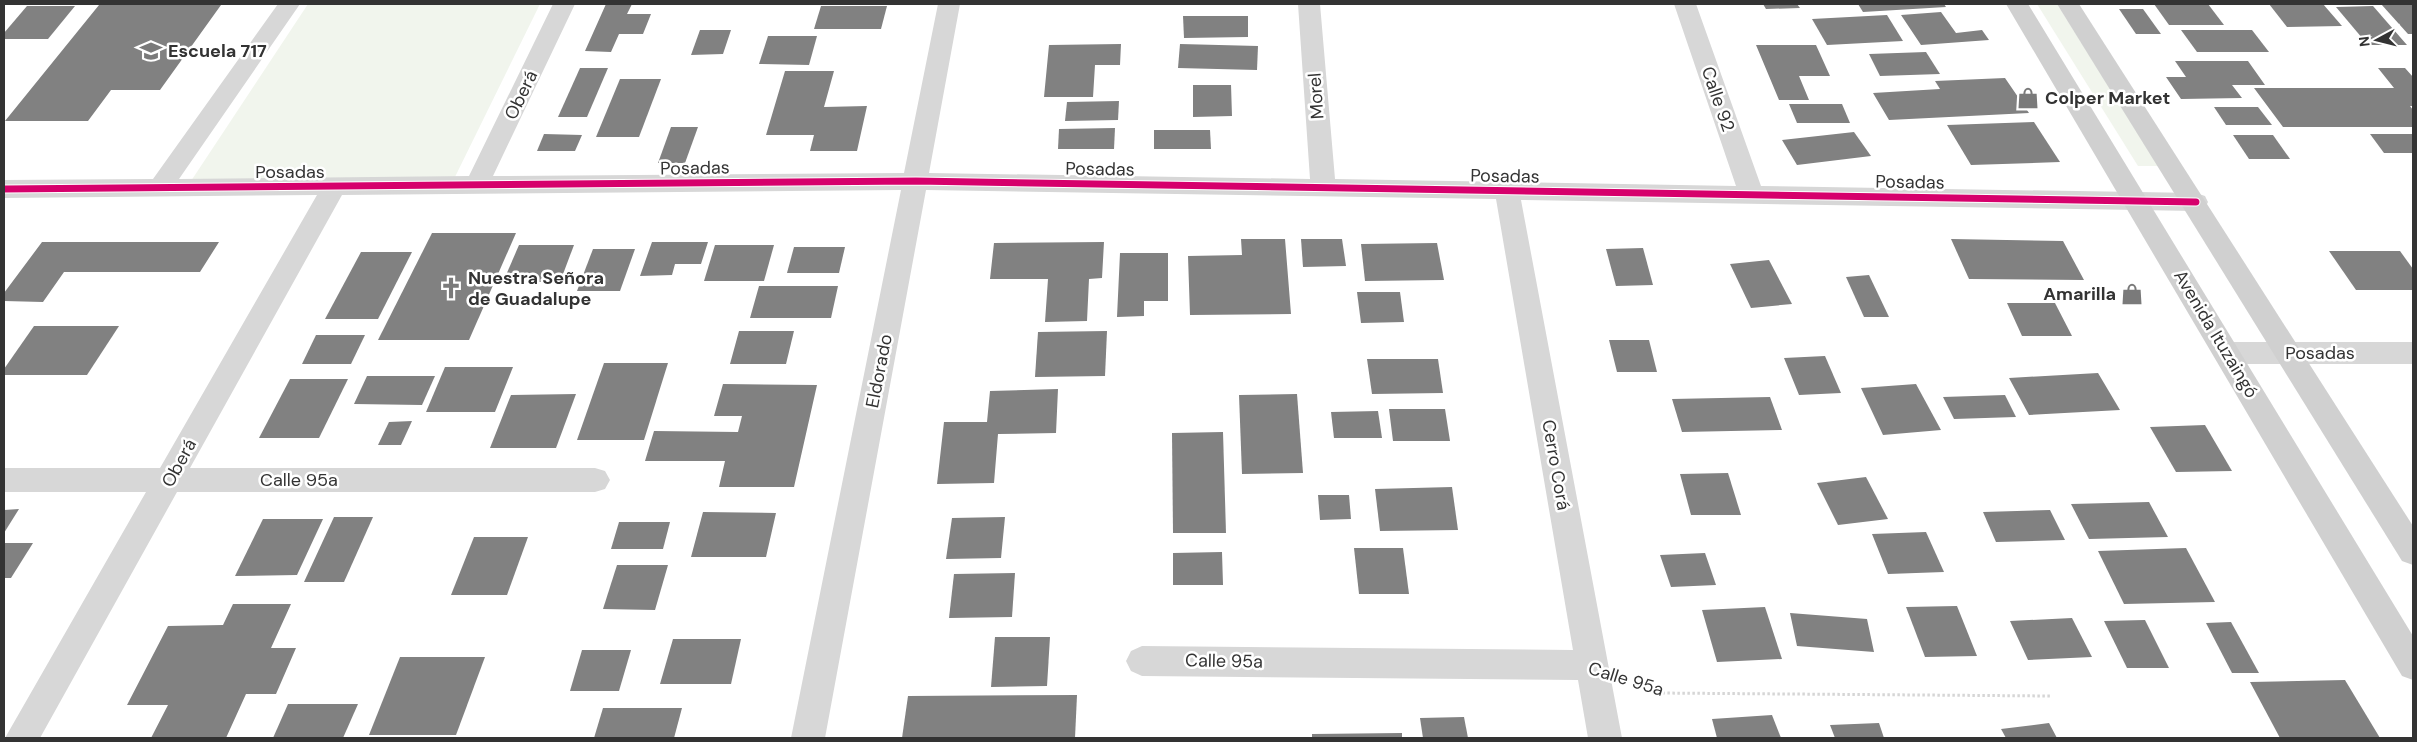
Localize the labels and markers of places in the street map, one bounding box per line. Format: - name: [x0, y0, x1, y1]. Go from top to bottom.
- school or university icon: Escuela 717: [138, 38, 164, 64]
- place label: Escuela 717: [168, 39, 267, 63]
- shop icon: Colper Market: [2015, 85, 2041, 111]
- place label: Colper Market: [2045, 86, 2170, 110]
- place label: Nuestra Señora de Guadalupe: [468, 266, 604, 311]
- church icon: Nuestra Señora de Guadalupe: [438, 275, 464, 301]
- shop icon: Amarilla: [2119, 281, 2145, 307]
- place label: Amarilla: [2043, 282, 2116, 306]

